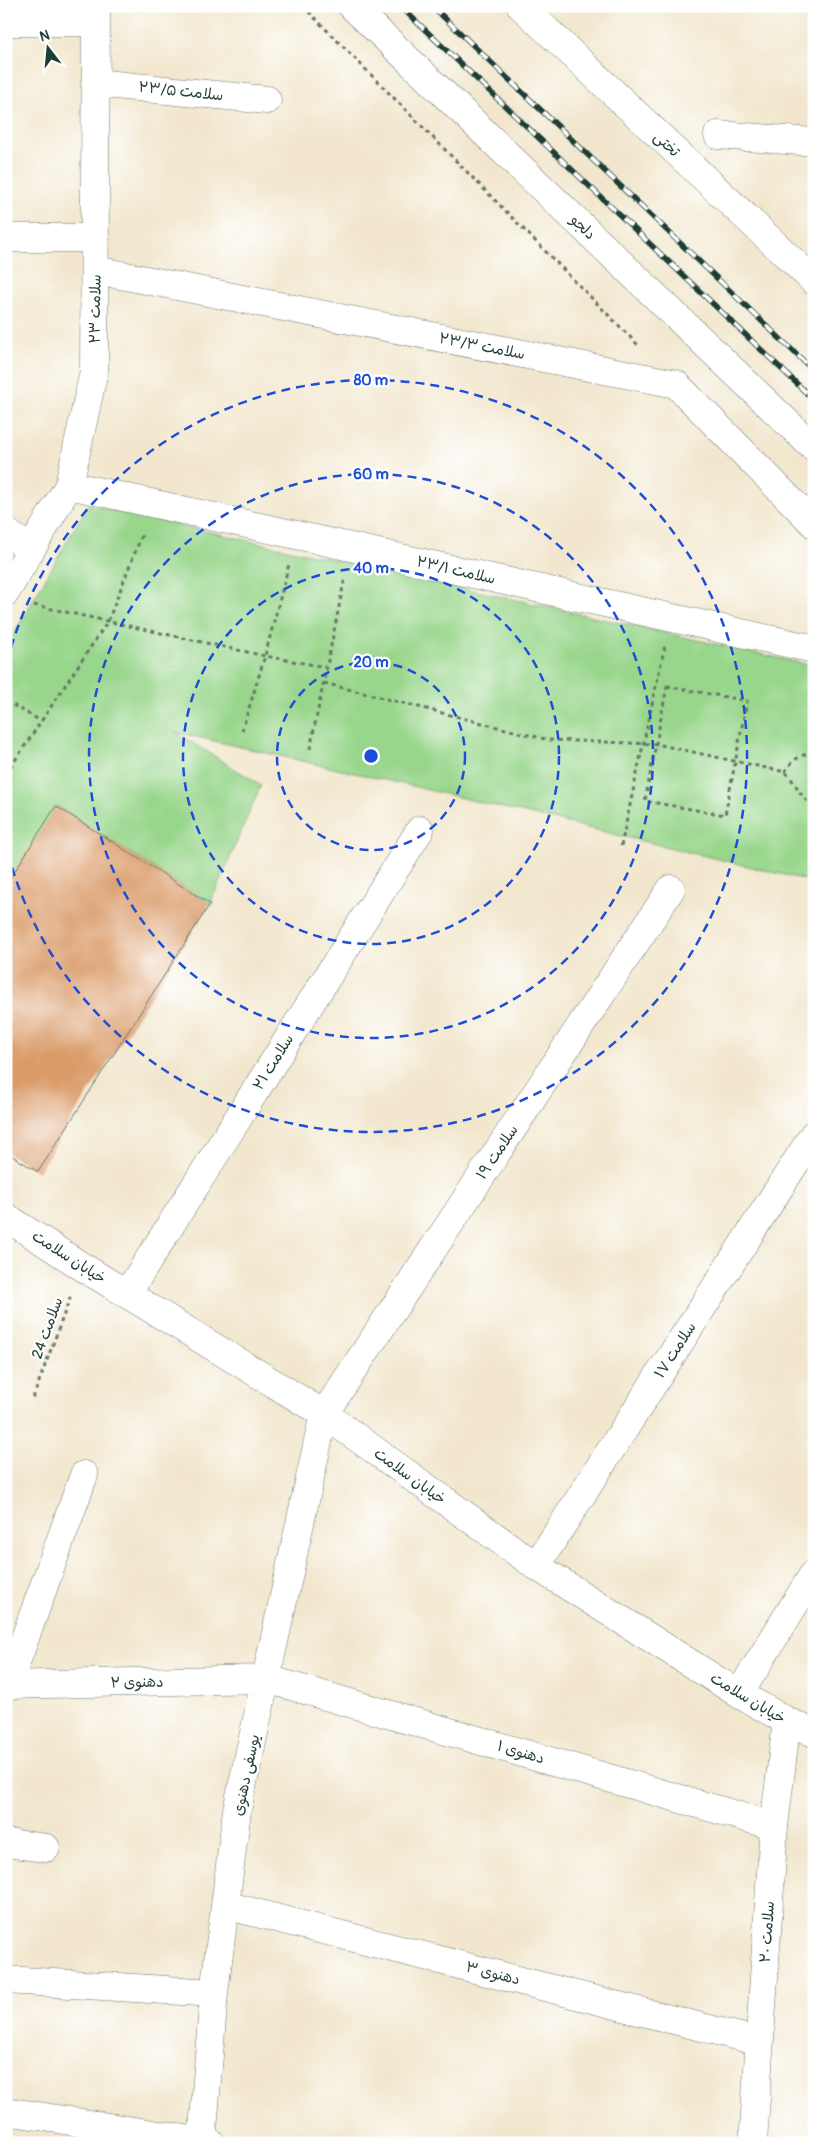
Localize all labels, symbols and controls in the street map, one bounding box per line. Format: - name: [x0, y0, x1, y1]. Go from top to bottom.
- north arrow: [22, 22, 72, 72]
- text: N: [38, 27, 51, 45]
- street label: سلامت ۲۳/۵: [138, 78, 224, 105]
- street label: تختی: [650, 127, 684, 162]
- street label: دلجو: [565, 210, 599, 244]
- street label: سلامت ۲۳: [85, 274, 106, 344]
- street label: سلامت ۲۳/۳: [437, 329, 527, 364]
- text: 80 m: [354, 371, 388, 390]
- text: 60 m: [353, 465, 389, 484]
- street label: سلامت ۲۳/۱: [415, 552, 497, 589]
- text: 40 m: [353, 559, 389, 578]
- text: 20 m: [353, 653, 389, 672]
- centre of rings: [362, 747, 380, 765]
- street label: سلامت ۲۱: [249, 1031, 298, 1094]
- street label: سلامت ۱۹: [472, 1121, 523, 1183]
- street label: خیابان سلامت: [28, 1227, 109, 1288]
- street label: سلامت 24: [28, 1295, 67, 1362]
- street label: سلامت ۱۷: [650, 1319, 701, 1382]
- street label: خیابان سلامت: [370, 1444, 449, 1509]
- street label: خیابان سلامت: [707, 1669, 789, 1728]
- street label: دهنوی ۲: [110, 1673, 164, 1692]
- street label: یوسفی دهنوی: [229, 1733, 264, 1818]
- street label: دهنوی ۱: [495, 1737, 547, 1768]
- street label: سلامت ۲۰: [756, 1900, 779, 1964]
- street label: دهنوی ۳: [464, 1958, 522, 1989]

